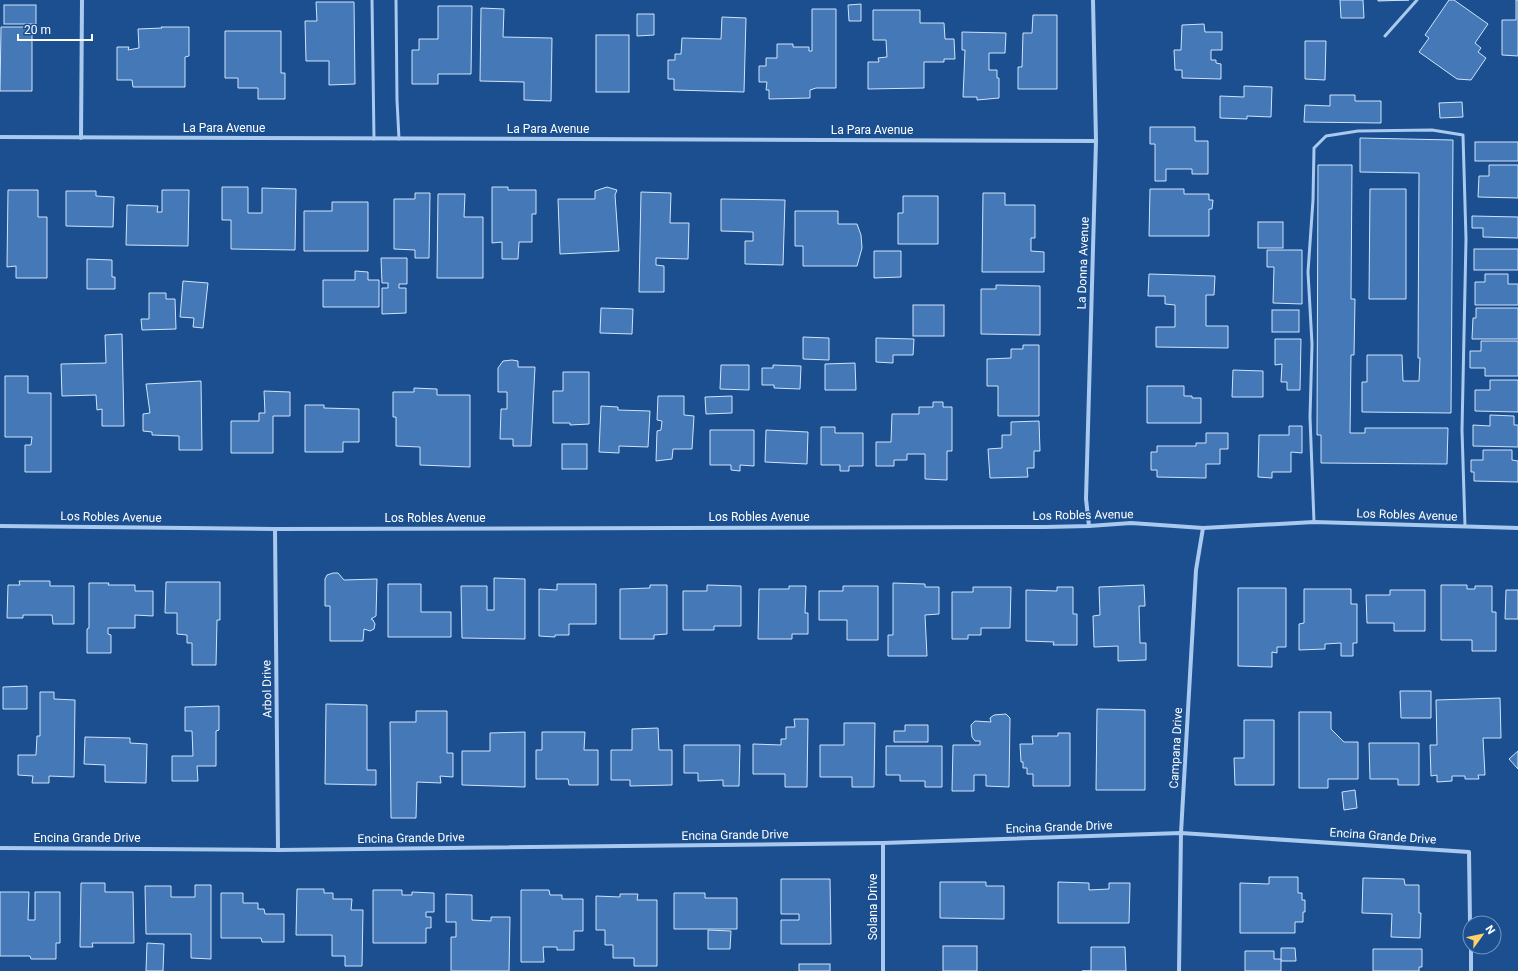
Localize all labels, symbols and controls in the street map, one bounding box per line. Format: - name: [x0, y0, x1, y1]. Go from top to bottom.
- scale bar: [18, 16, 92, 42]
- text: 20 m: [24, 23, 51, 37]
- street label: La Para Avenue: [183, 121, 265, 135]
- street label: La Para Avenue: [507, 122, 589, 136]
- street label: La Para Avenue: [831, 123, 913, 137]
- street label: La Donna Avenue: [1074, 216, 1092, 310]
- street label: Los Robles Avenue: [1356, 506, 1458, 524]
- street label: Los Robles Avenue: [1032, 507, 1134, 523]
- street label: Los Robles Avenue: [60, 509, 162, 525]
- street label: Los Robles Avenue: [708, 510, 810, 524]
- street label: Los Robles Avenue: [384, 511, 486, 525]
- street label: Arbol Drive: [259, 660, 275, 718]
- street label: Campana Drive: [1167, 707, 1185, 789]
- street label: Encina Grande Drive: [1005, 818, 1113, 836]
- street label: Encina Grande Drive: [1329, 825, 1437, 847]
- street label: Encina Grande Drive: [681, 827, 789, 843]
- street label: Encina Grande Drive: [357, 830, 465, 846]
- street label: Encina Grande Drive: [33, 831, 141, 845]
- street label: Solana Drive: [866, 874, 880, 940]
- north arrow: [1462, 915, 1502, 955]
- text: N: [1482, 923, 1498, 937]

